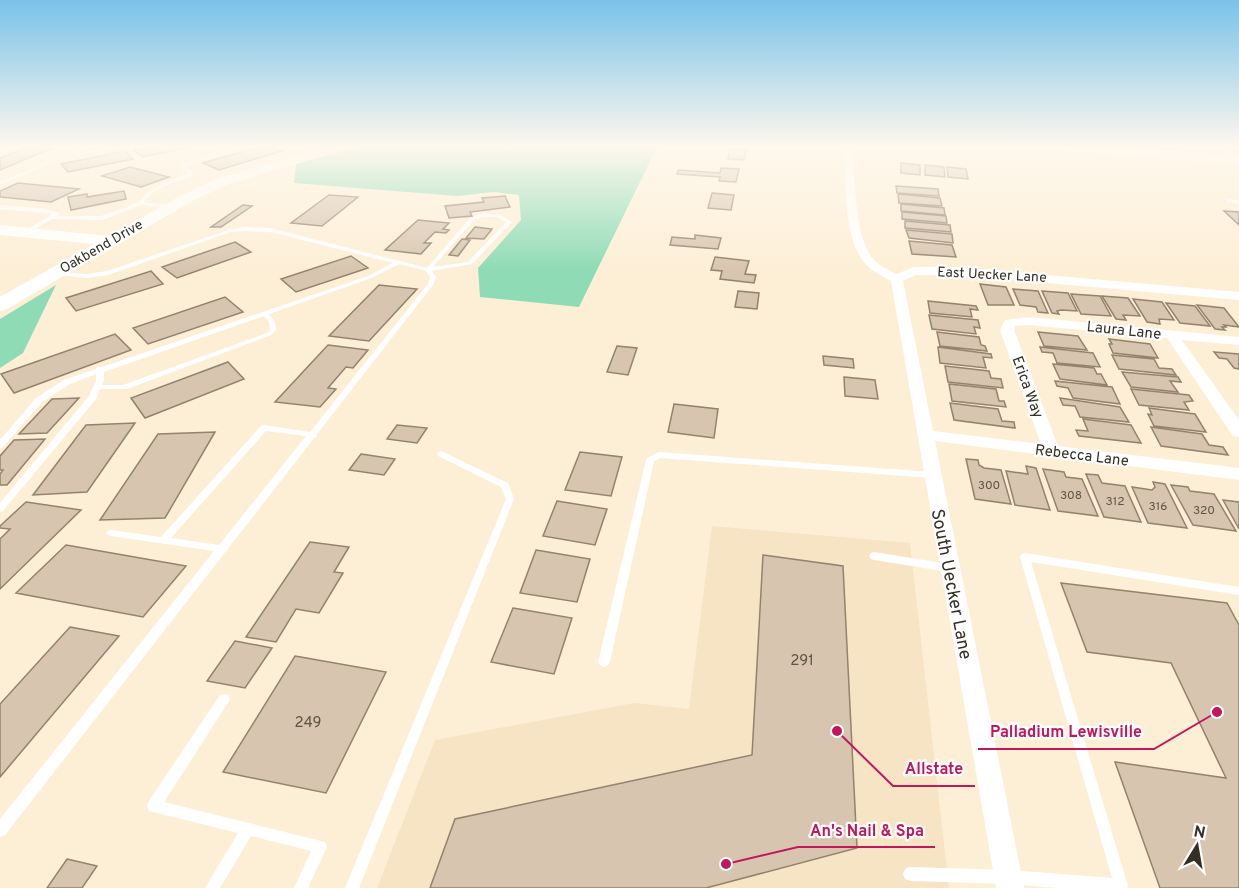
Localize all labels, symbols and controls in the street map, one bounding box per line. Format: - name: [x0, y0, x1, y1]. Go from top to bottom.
- street label: Oakbend Drive: [57, 217, 146, 278]
- street label: East Uecker Lane: [937, 264, 1047, 287]
- street label: Laura Lane: [1086, 318, 1162, 345]
- street label: Erica Way: [1007, 354, 1047, 421]
- street label: Rebecca Lane: [1034, 441, 1130, 472]
- house number: 300: [978, 478, 1000, 494]
- house number: 308: [1060, 488, 1082, 504]
- house number: 312: [1105, 494, 1125, 510]
- house number: 316: [1149, 499, 1167, 515]
- house number: 320: [1193, 503, 1215, 519]
- street label: South Uecker Lane: [925, 507, 976, 661]
- house number: 291: [790, 652, 814, 671]
- house number: 249: [294, 714, 322, 733]
- callout: Palladium Lewisville: [978, 715, 1154, 749]
- text: Palladium Lewisville: [990, 723, 1142, 743]
- callout: Allstate: [893, 752, 975, 786]
- text: Allstate: [905, 760, 963, 780]
- callout: An's Nail & Spa: [798, 813, 935, 847]
- north arrow: [1167, 816, 1227, 876]
- text: An's Nail & Spa: [810, 822, 924, 842]
- text: N: [1192, 822, 1207, 844]

